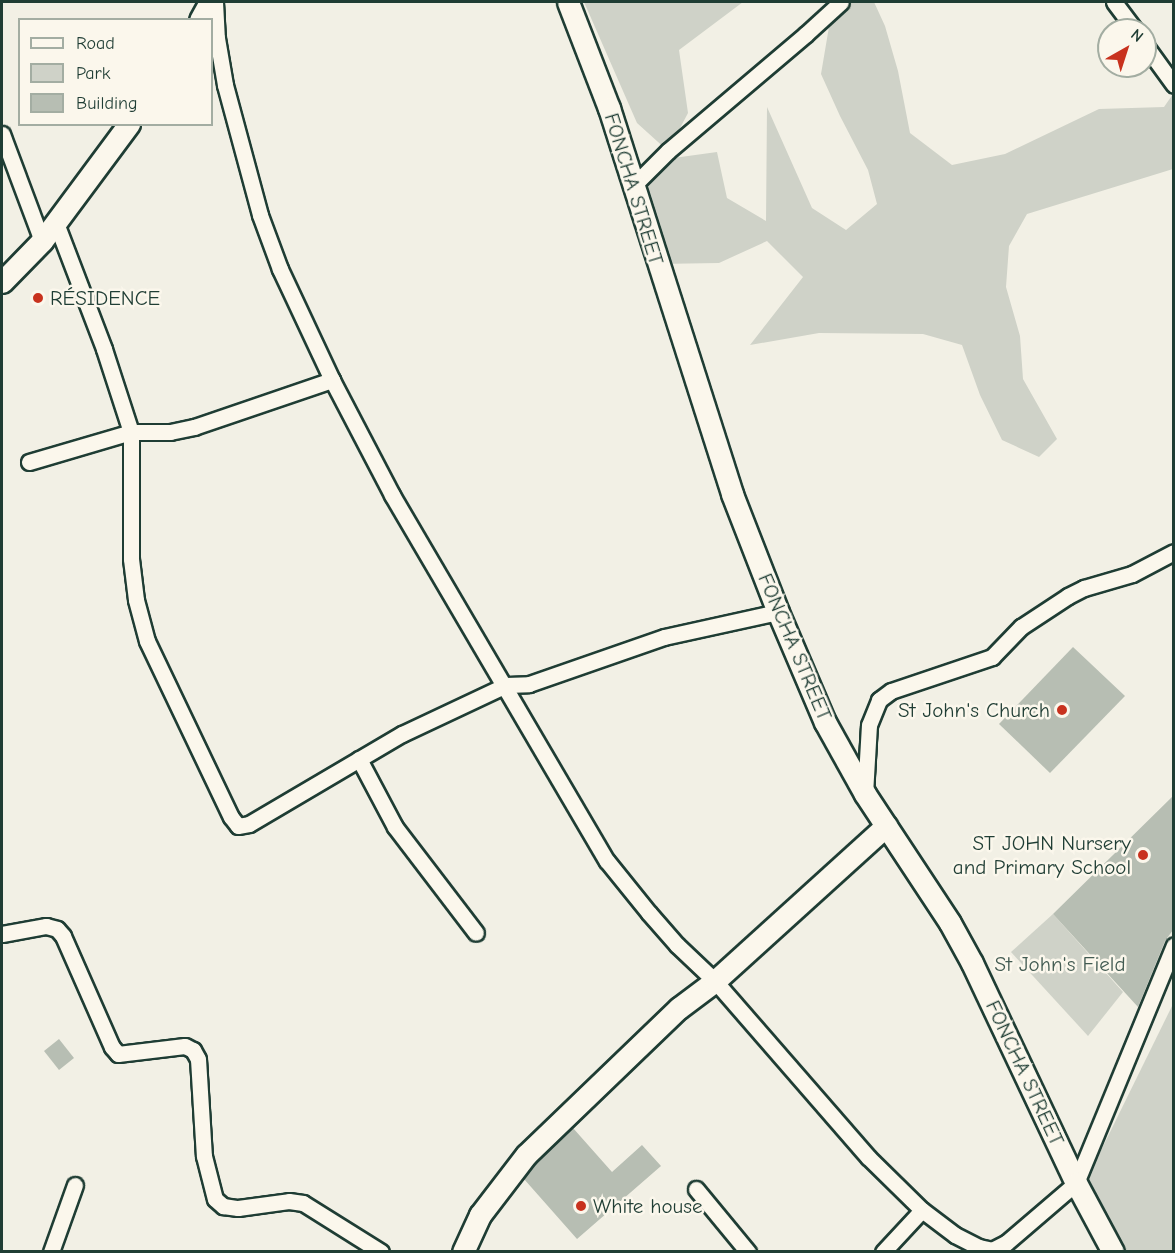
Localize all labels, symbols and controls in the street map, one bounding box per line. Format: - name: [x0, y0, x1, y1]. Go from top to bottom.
- legend: [18, 18, 213, 126]
- north arrow: [1097, 18, 1157, 78]
- text: N: [1127, 25, 1147, 46]
- text: Road: [76, 33, 115, 54]
- text: Park: [76, 63, 110, 84]
- text: Building: [76, 93, 138, 114]
- street label: FONCHA STREET: [599, 110, 669, 268]
- place label: RÉSIDENCE: [50, 285, 160, 311]
- marker: RÉSIDENCE: [31, 291, 45, 305]
- street label: FONCHA STREET: [753, 570, 837, 724]
- place label: St John's Church: [898, 697, 1050, 723]
- marker: St John's Church: [1055, 703, 1069, 717]
- place label: ST JOHN Nursery and Primary School: [953, 830, 1131, 880]
- marker: ST JOHN Nursery and Primary School: [1136, 848, 1150, 862]
- park label: St John's Field: [994, 951, 1126, 977]
- street label: FONCHA STREET: [980, 996, 1070, 1150]
- place label: White house: [593, 1193, 702, 1219]
- marker: White house: [574, 1199, 588, 1213]

